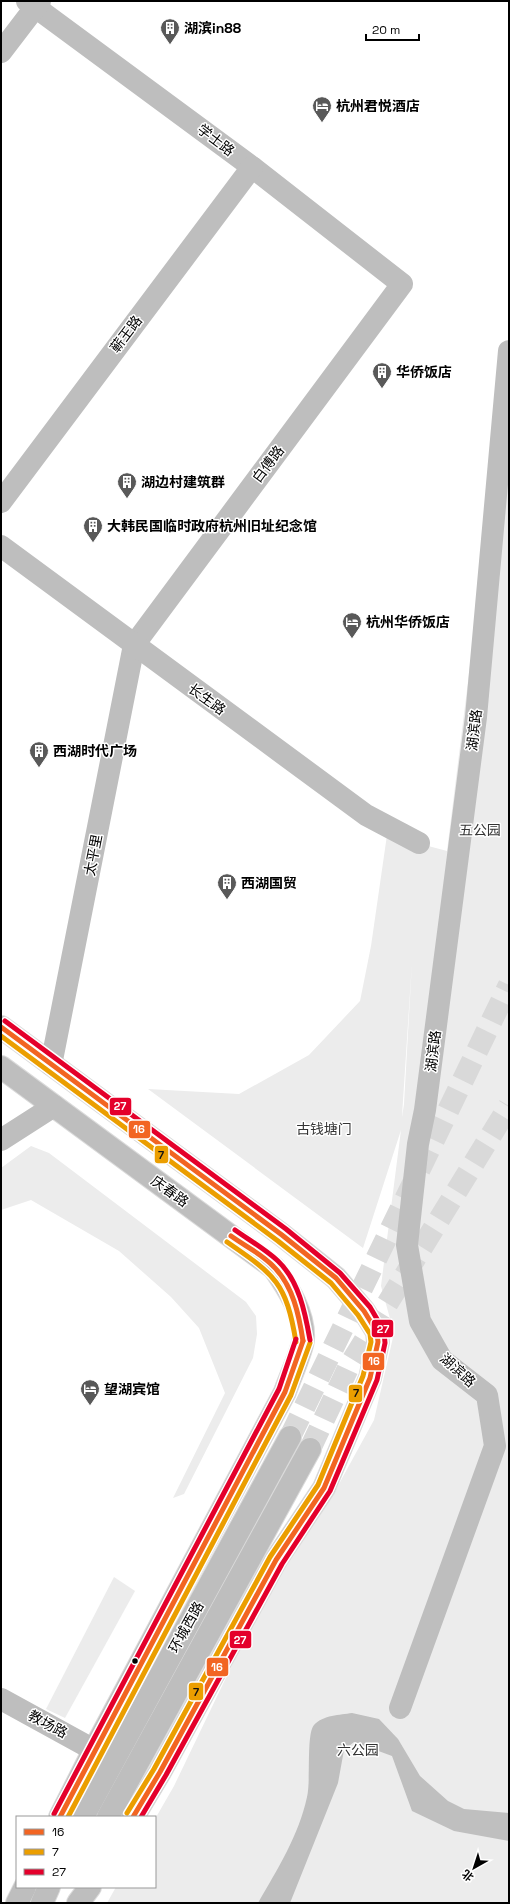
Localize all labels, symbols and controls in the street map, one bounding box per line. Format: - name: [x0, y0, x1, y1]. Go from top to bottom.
- scale bar: [366, 16, 419, 42]
- building icon: 湖滨in88: [159, 17, 181, 45]
- place label: 湖滨in88: [184, 19, 242, 37]
- text: 20 m: [372, 22, 400, 38]
- hotel icon: 杭州君悦酒店: [311, 95, 333, 123]
- place label: 杭州君悦酒店: [336, 97, 420, 115]
- street label: 学士路: [194, 120, 238, 160]
- street label: 蕲王路: [106, 312, 146, 356]
- building icon: 华侨饭店: [371, 361, 393, 389]
- place label: 华侨饭店: [396, 363, 452, 381]
- street label: 白傅路: [248, 442, 288, 486]
- building icon: 湖边村建筑群: [116, 471, 138, 499]
- place label: 湖边村建筑群: [141, 473, 225, 491]
- building icon: 大韩民国临时政府杭州旧址纪念馆: [82, 515, 104, 543]
- place label: 大韩民国临时政府杭州旧址纪念馆: [107, 517, 317, 535]
- hotel icon: 杭州华侨饭店: [341, 611, 363, 639]
- place label: 杭州华侨饭店: [366, 613, 450, 631]
- street label: 长生路: [185, 679, 229, 719]
- street label: 湖滨路: [463, 708, 485, 752]
- building icon: 西湖时代广场: [28, 740, 50, 768]
- place label: 西湖时代广场: [53, 742, 137, 760]
- park label: 五公园: [459, 821, 501, 839]
- street label: 太平里: [80, 833, 106, 877]
- building icon: 西湖国贸: [216, 872, 238, 900]
- place label: 西湖国贸: [241, 874, 297, 892]
- street label: 湖滨路: [422, 1029, 444, 1073]
- line badge: 27: [109, 1097, 132, 1116]
- text: 27: [114, 1099, 126, 1113]
- line badge: 16: [128, 1120, 151, 1139]
- park label: 古钱塘门: [296, 1120, 352, 1138]
- text: 16: [133, 1122, 145, 1136]
- line badge: 7: [154, 1145, 169, 1164]
- text: 7: [158, 1148, 164, 1162]
- street label: 庆春路: [148, 1171, 192, 1211]
- line badge: 27: [371, 1319, 394, 1338]
- text: 27: [377, 1322, 389, 1336]
- street label: 湖滨路: [436, 1349, 480, 1391]
- line badge: 16: [362, 1352, 385, 1371]
- text: 16: [368, 1354, 380, 1368]
- hotel icon: 望湖宾馆: [79, 1378, 101, 1406]
- place label: 望湖宾馆: [104, 1380, 160, 1398]
- line badge: 7: [348, 1384, 363, 1403]
- text: 7: [353, 1386, 359, 1400]
- street label: 环城西路: [165, 1598, 207, 1656]
- line badge: 27: [229, 1630, 252, 1649]
- text: 27: [234, 1633, 246, 1647]
- unlabelled marker: [130, 1656, 140, 1666]
- line badge: 16: [206, 1657, 229, 1677]
- text: 16: [211, 1660, 223, 1674]
- line badge: 7: [188, 1682, 204, 1701]
- text: 7: [193, 1685, 199, 1699]
- street label: 教场路: [25, 1706, 71, 1742]
- park label: 六公园: [337, 1741, 379, 1759]
- legend: [16, 1816, 156, 1888]
- text: 16: [52, 1824, 64, 1840]
- text: 7: [52, 1844, 59, 1860]
- north arrow: [454, 1848, 494, 1888]
- text: 27: [52, 1864, 66, 1880]
- text: 北: [459, 1867, 476, 1885]

